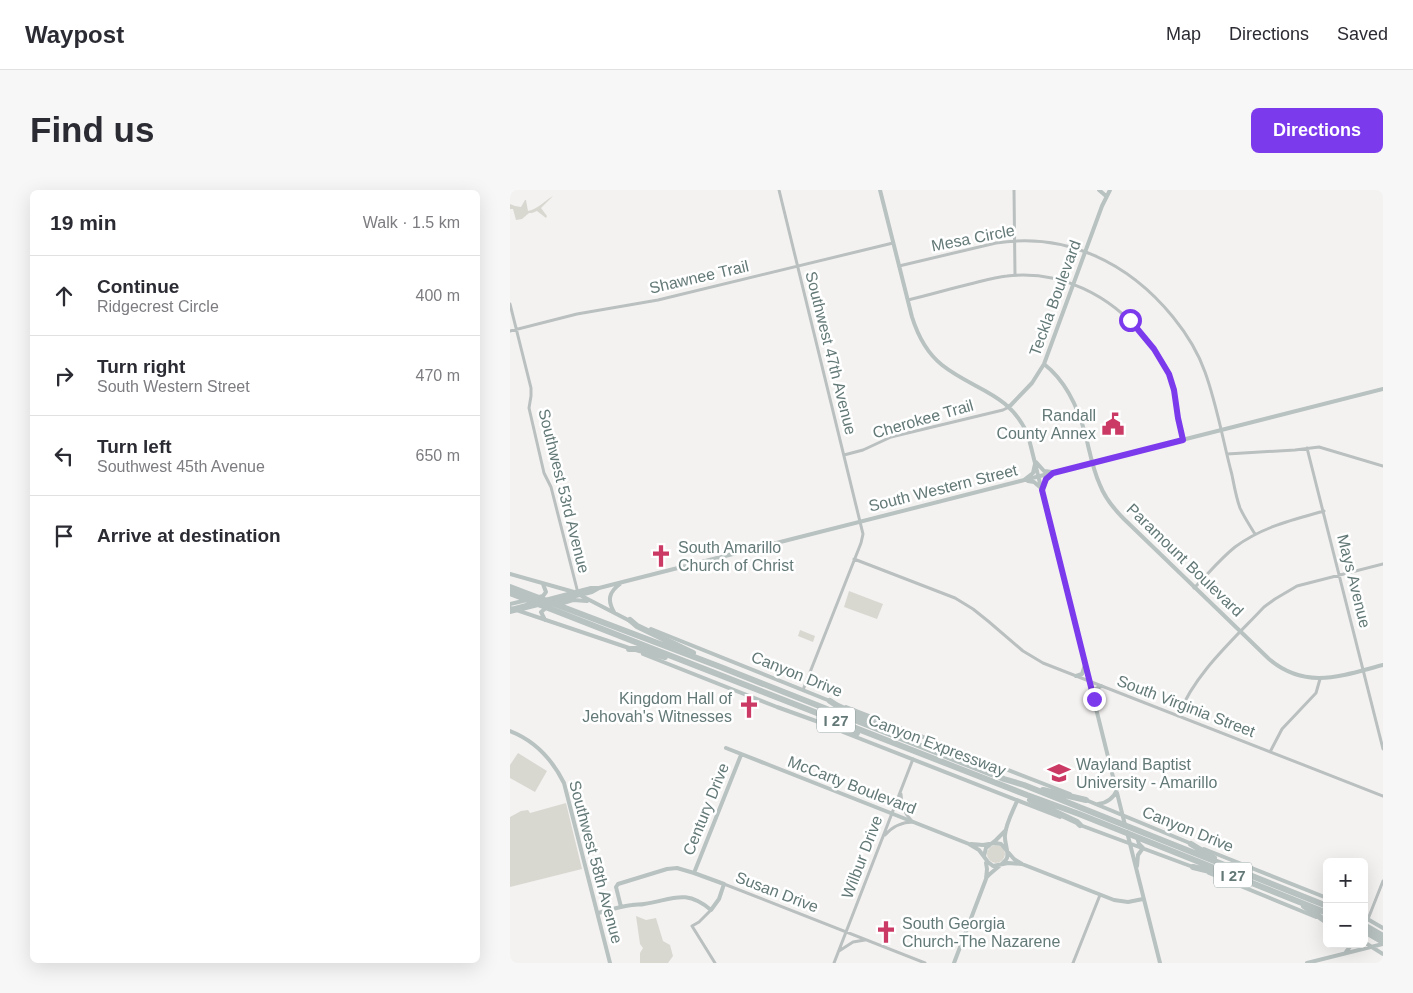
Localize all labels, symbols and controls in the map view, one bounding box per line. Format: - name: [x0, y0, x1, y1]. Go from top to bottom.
- text: Waypost: [25, 21, 124, 48]
- text: Map: [1166, 24, 1201, 44]
- text: Directions: [1229, 24, 1309, 44]
- text: Saved: [1337, 24, 1388, 44]
- button: Directions: [1251, 108, 1383, 153]
- text: Find us: [30, 110, 154, 149]
- text: 19 min: [50, 211, 117, 234]
- text: Walk · 1.5 km: [363, 214, 460, 231]
- street label: Mesa Circle: [930, 222, 1016, 254]
- street label: Teckla Boulevard: [1026, 238, 1084, 358]
- street label: Shawnee Trail: [648, 257, 750, 297]
- street label: Southwest 47th Avenue: [802, 270, 860, 437]
- text: Continue: [97, 276, 179, 297]
- icon: ahead: [50, 282, 78, 310]
- text: 400 m: [416, 287, 460, 304]
- text: Ridgecrest Circle: [97, 298, 219, 315]
- route start: [1119, 309, 1142, 332]
- text: Turn right: [97, 356, 185, 377]
- icon: right: [50, 362, 78, 390]
- text: 470 m: [416, 367, 460, 384]
- text: South Western Street: [97, 378, 250, 395]
- street label: Cherokee Trail: [871, 396, 975, 442]
- street label: Southwest 53rd Avenue: [535, 407, 593, 575]
- place label: Randall County Annex: [996, 407, 1096, 442]
- public building icon: Randall County Annex: [1100, 411, 1126, 437]
- text: Turn left: [97, 436, 172, 457]
- icon: left: [50, 442, 78, 470]
- text: 650 m: [416, 447, 460, 464]
- text: Southwest 45th Avenue: [97, 458, 265, 475]
- street label: South Western Street: [867, 461, 1020, 515]
- street label: Paramount Boulevard: [1123, 500, 1247, 620]
- icon: arrive: [50, 522, 78, 550]
- text: Arrive at destination: [97, 525, 281, 546]
- street label: Mays Avenue: [1334, 532, 1374, 630]
- place label: South Amarillo Church of Christ: [678, 539, 794, 574]
- church icon: South Amarillo Church of Christ: [648, 543, 674, 569]
- street label: Canyon Drive: [749, 648, 845, 700]
- street label: South Virginia Street: [1115, 672, 1258, 740]
- route end: [1083, 688, 1106, 711]
- place label: Kingdom Hall of Jehovah's Witnesses: [582, 690, 733, 725]
- church icon: Kingdom Hall of Jehovah's Witnesses: [736, 694, 762, 720]
- road number: I 27: [817, 708, 855, 732]
- street label: Canyon Expressway: [866, 711, 1008, 779]
- street label: McCarty Boulevard: [785, 753, 919, 817]
- place label: Wayland Baptist University - Amarillo: [1076, 756, 1217, 791]
- street label: Century Drive: [680, 760, 732, 858]
- school or university icon: Wayland Baptist University - Amarillo: [1046, 760, 1072, 786]
- street label: Southwest 58th Avenue: [566, 779, 626, 945]
- street label: Canyon Drive: [1140, 803, 1236, 855]
- street label: Wilbur Drive: [838, 813, 886, 901]
- map controls: [1323, 858, 1368, 948]
- button: +: [1323, 858, 1368, 903]
- road number: I 27: [1214, 862, 1252, 888]
- street label: Susan Drive: [733, 868, 821, 916]
- button: −: [1323, 903, 1368, 948]
- place label: South Georgia Church-The Nazarene: [902, 915, 1060, 950]
- church icon: South Georgia Church-The Nazarene: [873, 919, 899, 945]

